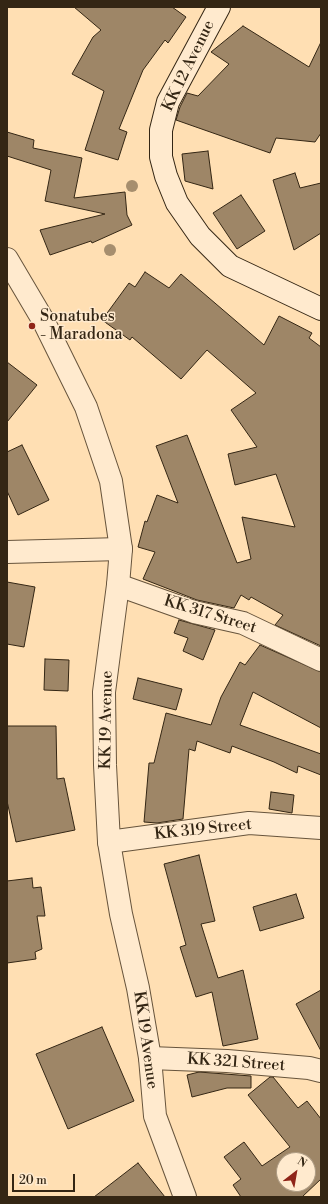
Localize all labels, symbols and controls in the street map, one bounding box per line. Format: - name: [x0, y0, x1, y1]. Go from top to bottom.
- street label: KK 12 Avenue: [159, 17, 219, 115]
- place label: Sonatubes - Maradona: [40, 307, 123, 345]
- marker: Sonatubes - Maradona: [27, 321, 37, 331]
- street label: KK 317 Street: [161, 592, 259, 638]
- street label: KK 19 Avenue: [97, 671, 117, 769]
- street label: KK 319 Street: [153, 815, 253, 845]
- street label: KK 19 Avenue: [129, 990, 161, 1090]
- street label: KK 321 Street: [186, 1050, 286, 1076]
- north arrow: [276, 1152, 316, 1192]
- text: N: [294, 1154, 309, 1171]
- scale bar: [14, 1166, 77, 1192]
- text: 20 m: [19, 1173, 47, 1188]

